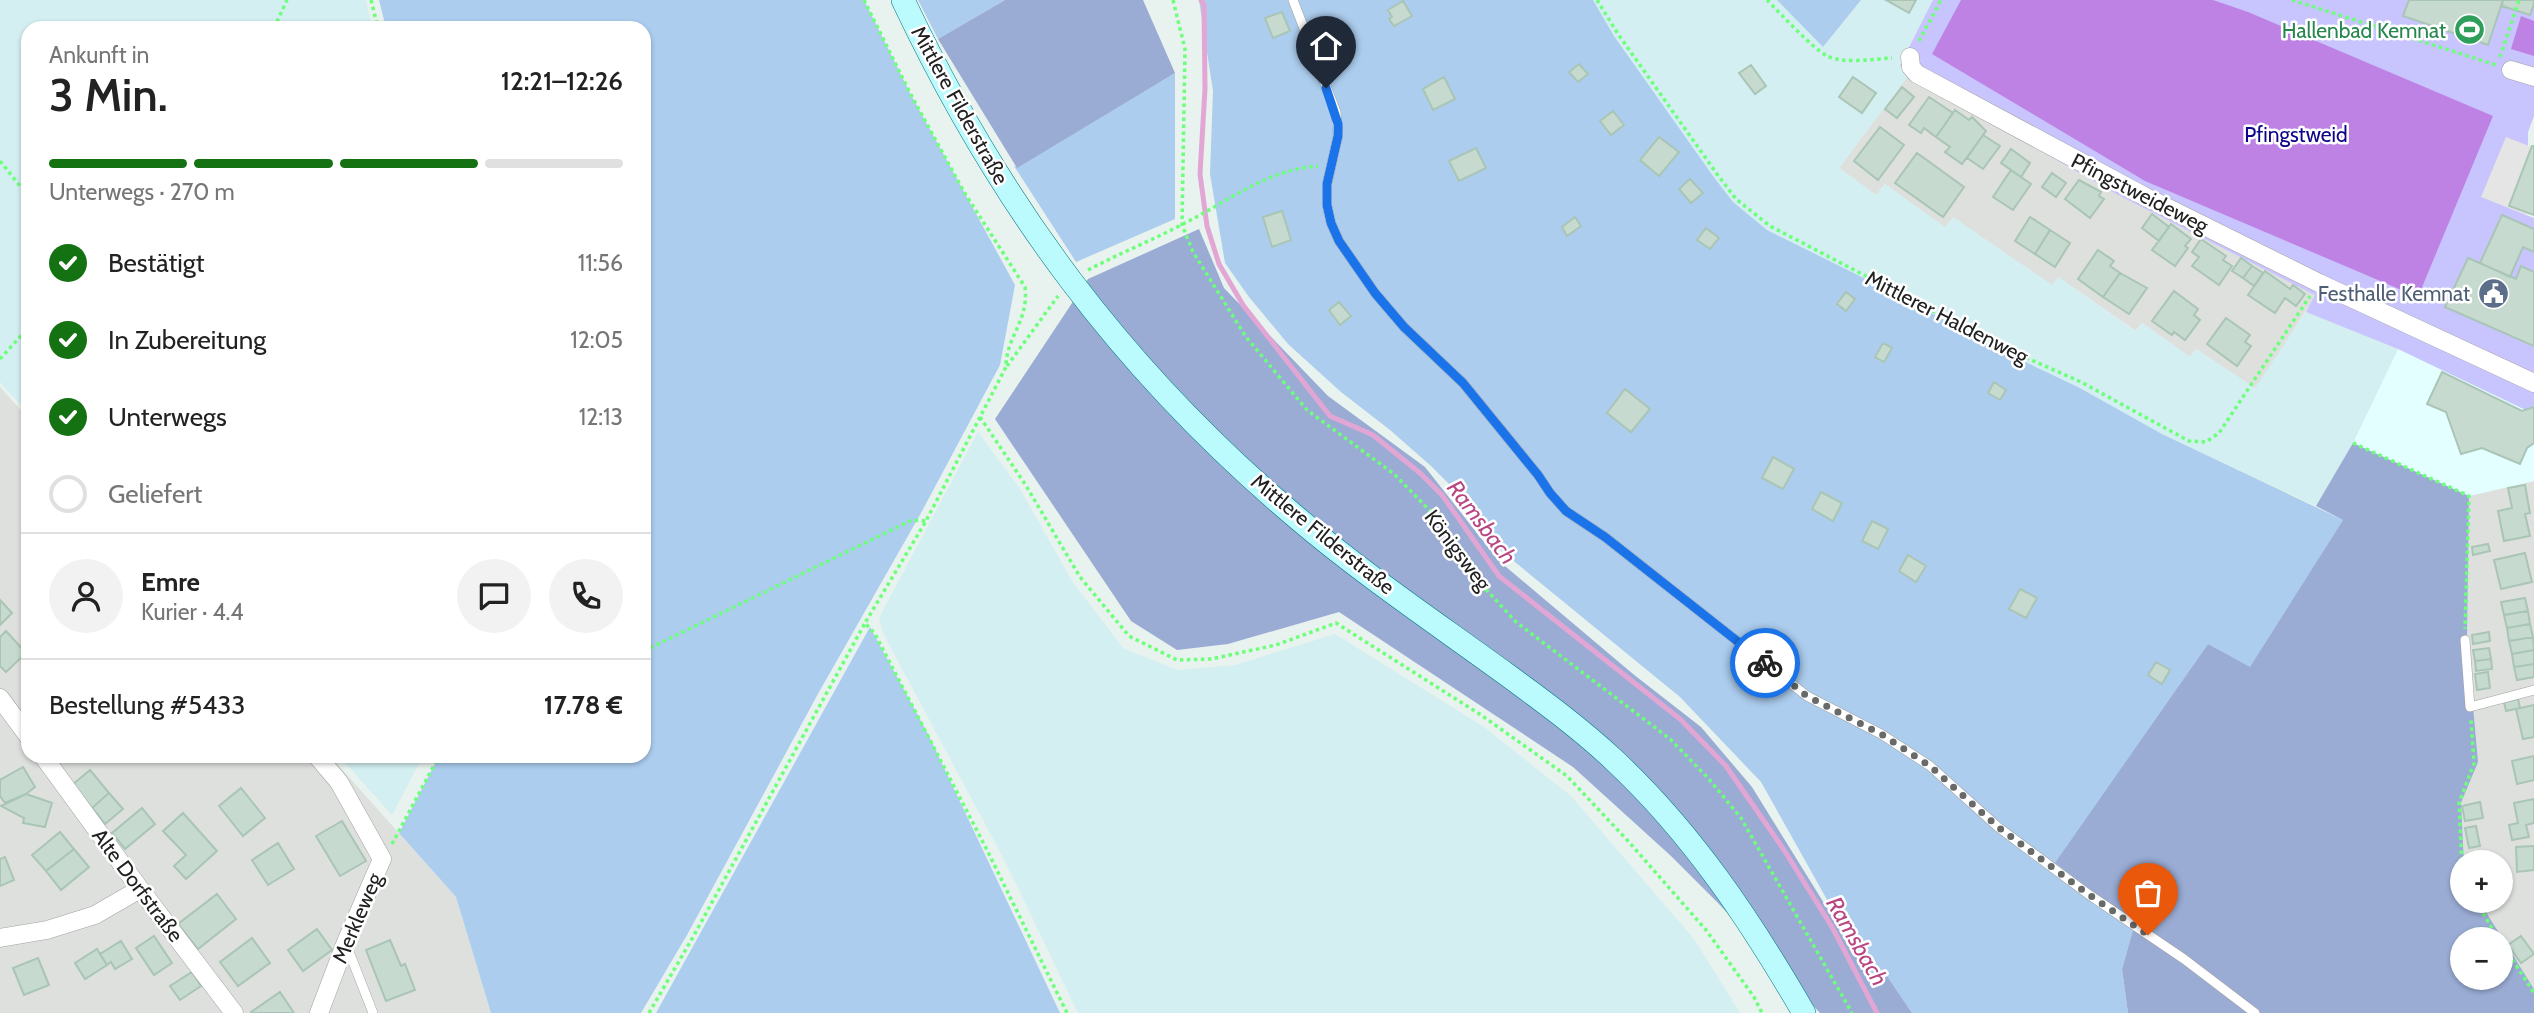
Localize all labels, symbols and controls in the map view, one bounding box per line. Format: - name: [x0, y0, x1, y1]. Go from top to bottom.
- sports icon: Hallenbad Kemnat: [2452, 13, 2486, 47]
- pin: [1296, 16, 1356, 88]
- place label: Hallenbad Kemnat: [2282, 18, 2446, 43]
- street label: Mittlere Filderstraße: [906, 21, 1014, 189]
- icon: home: [1307, 27, 1345, 65]
- text: Ankunft in: [49, 41, 149, 69]
- text: 12:21–12:26: [501, 65, 623, 97]
- text: 3 Min.: [49, 67, 168, 123]
- park label: Pfingstweid: [2244, 122, 2348, 147]
- street label: Pfingstweideweg: [2067, 148, 2213, 239]
- text: Unterwegs · 270 m: [49, 178, 235, 206]
- icon: check: [49, 244, 87, 282]
- text: Bestätigt: [108, 247, 205, 279]
- text: 11:56: [578, 249, 623, 277]
- street label: Mittlerer Haldenweg: [1861, 265, 2033, 369]
- public building icon: Festhalle Kemnat: [2476, 276, 2510, 310]
- place label: Festhalle Kemnat: [2318, 281, 2470, 306]
- icon: check: [49, 321, 87, 359]
- text: In Zubereitung: [108, 324, 266, 356]
- text: 12:05: [570, 326, 623, 354]
- icon: check: [49, 398, 87, 436]
- text: Unterwegs: [108, 401, 227, 433]
- text: 12:13: [579, 403, 623, 431]
- street label: Mittlere Filderstraße: [1246, 469, 1400, 600]
- water label: Ramsbach: [1441, 474, 1523, 570]
- text: Geliefert: [108, 478, 202, 510]
- street label: Königsweg: [1420, 505, 1497, 596]
- button: person: [49, 559, 123, 633]
- button: chat: [457, 559, 531, 633]
- button: phone: [549, 559, 623, 633]
- text: Emre: [141, 566, 200, 598]
- text: Kurier · 4.4: [141, 598, 244, 626]
- courier: [1730, 628, 1800, 698]
- icon: bike: [1746, 644, 1784, 682]
- text: Bestellung #5433: [49, 689, 245, 721]
- text: 17.78 €: [544, 689, 623, 721]
- street label: Alte Dorfstraße: [87, 823, 189, 947]
- map controls: [2450, 850, 2513, 990]
- button: +: [2450, 850, 2513, 913]
- pin: [2118, 863, 2178, 935]
- street label: Merkleweg: [327, 869, 387, 967]
- icon: bag: [2129, 874, 2167, 912]
- water label: Ramsbach: [1820, 892, 1894, 990]
- button: −: [2450, 927, 2513, 990]

